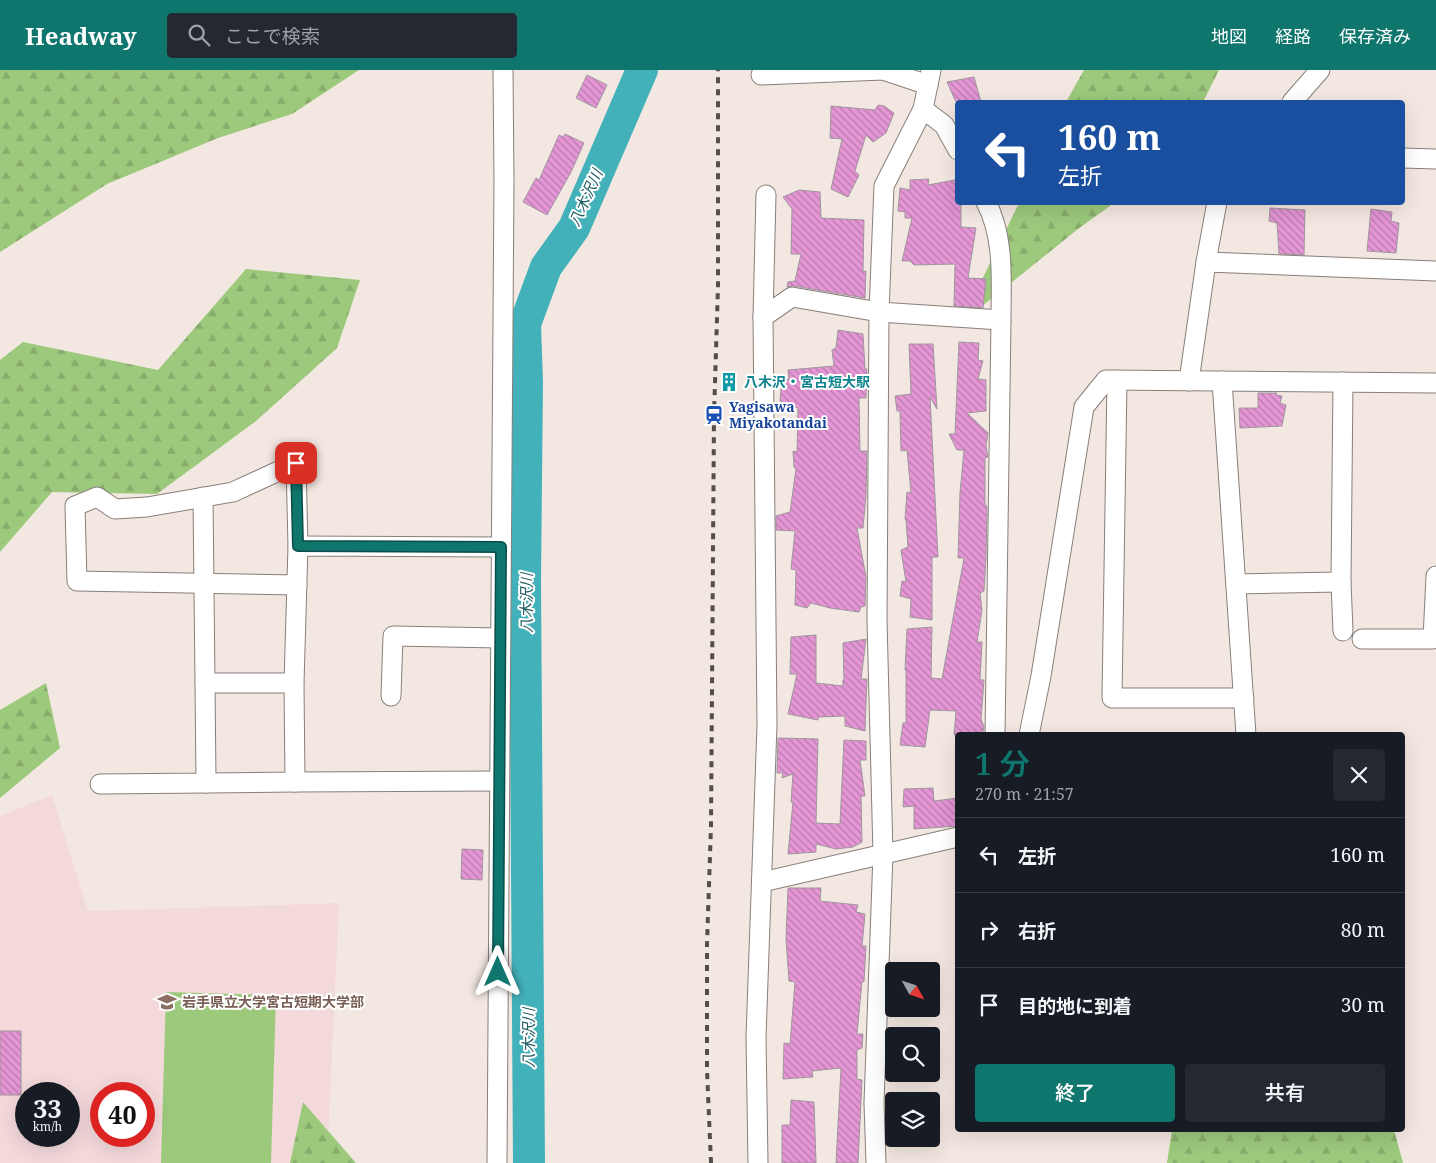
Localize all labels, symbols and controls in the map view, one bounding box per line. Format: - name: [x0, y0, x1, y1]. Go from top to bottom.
- search box: [167, 13, 517, 58]
- text: Headway: [25, 19, 137, 52]
- icon: search: [185, 21, 213, 49]
- text: ここで検索: [225, 23, 320, 49]
- text: 地図: [1211, 24, 1247, 48]
- text: 経路: [1275, 24, 1311, 48]
- text: 保存済み: [1339, 24, 1411, 48]
- text: 160 m: [1058, 113, 1161, 160]
- icon: left: [975, 120, 1040, 185]
- text: 左折: [1058, 160, 1102, 190]
- water label: 八木沢川: [564, 164, 607, 229]
- building icon: 八木沢・宮古短大駅: [718, 371, 740, 393]
- place label: 八木沢・宮古短大駅: [744, 372, 870, 391]
- place label: Yagisawa Miyakotandai: [729, 397, 827, 432]
- station icon: Yagisawa Miyakotandai: [703, 404, 725, 426]
- pin: [275, 442, 317, 484]
- icon: arrive: [282, 449, 310, 477]
- water label: 八木沢川: [516, 571, 536, 633]
- text: 1 分: [975, 743, 1030, 784]
- button: close: [1333, 749, 1385, 801]
- text: 270 m · 21:57: [975, 783, 1074, 805]
- icon: left: [975, 841, 1003, 869]
- text: 160 m: [1330, 842, 1385, 868]
- text: 左折: [1018, 843, 1056, 869]
- icon: right: [975, 916, 1003, 944]
- text: 80 m: [1341, 917, 1385, 943]
- text: 右折: [1018, 918, 1056, 944]
- position arrow: [471, 945, 523, 997]
- north arrow: [885, 962, 940, 1018]
- map controls: [885, 962, 940, 1147]
- school or university icon: 岩手県立大学宮古短期大学部: [156, 991, 178, 1013]
- icon: arrive: [975, 991, 1003, 1019]
- place label: 岩手県立大学宮古短期大学部: [182, 992, 364, 1011]
- text: 30 m: [1341, 992, 1385, 1018]
- text: 目的地に到着: [1018, 993, 1132, 1019]
- water label: 八木沢川: [518, 1006, 538, 1068]
- button: search: [885, 1027, 940, 1082]
- button: 終了: [975, 1064, 1175, 1122]
- button: 共有: [1185, 1064, 1385, 1122]
- speed limit sign: 40: [90, 1082, 155, 1147]
- text: 33: [33, 1091, 62, 1125]
- button: layers: [885, 1092, 940, 1147]
- text: km/h: [33, 1118, 62, 1135]

